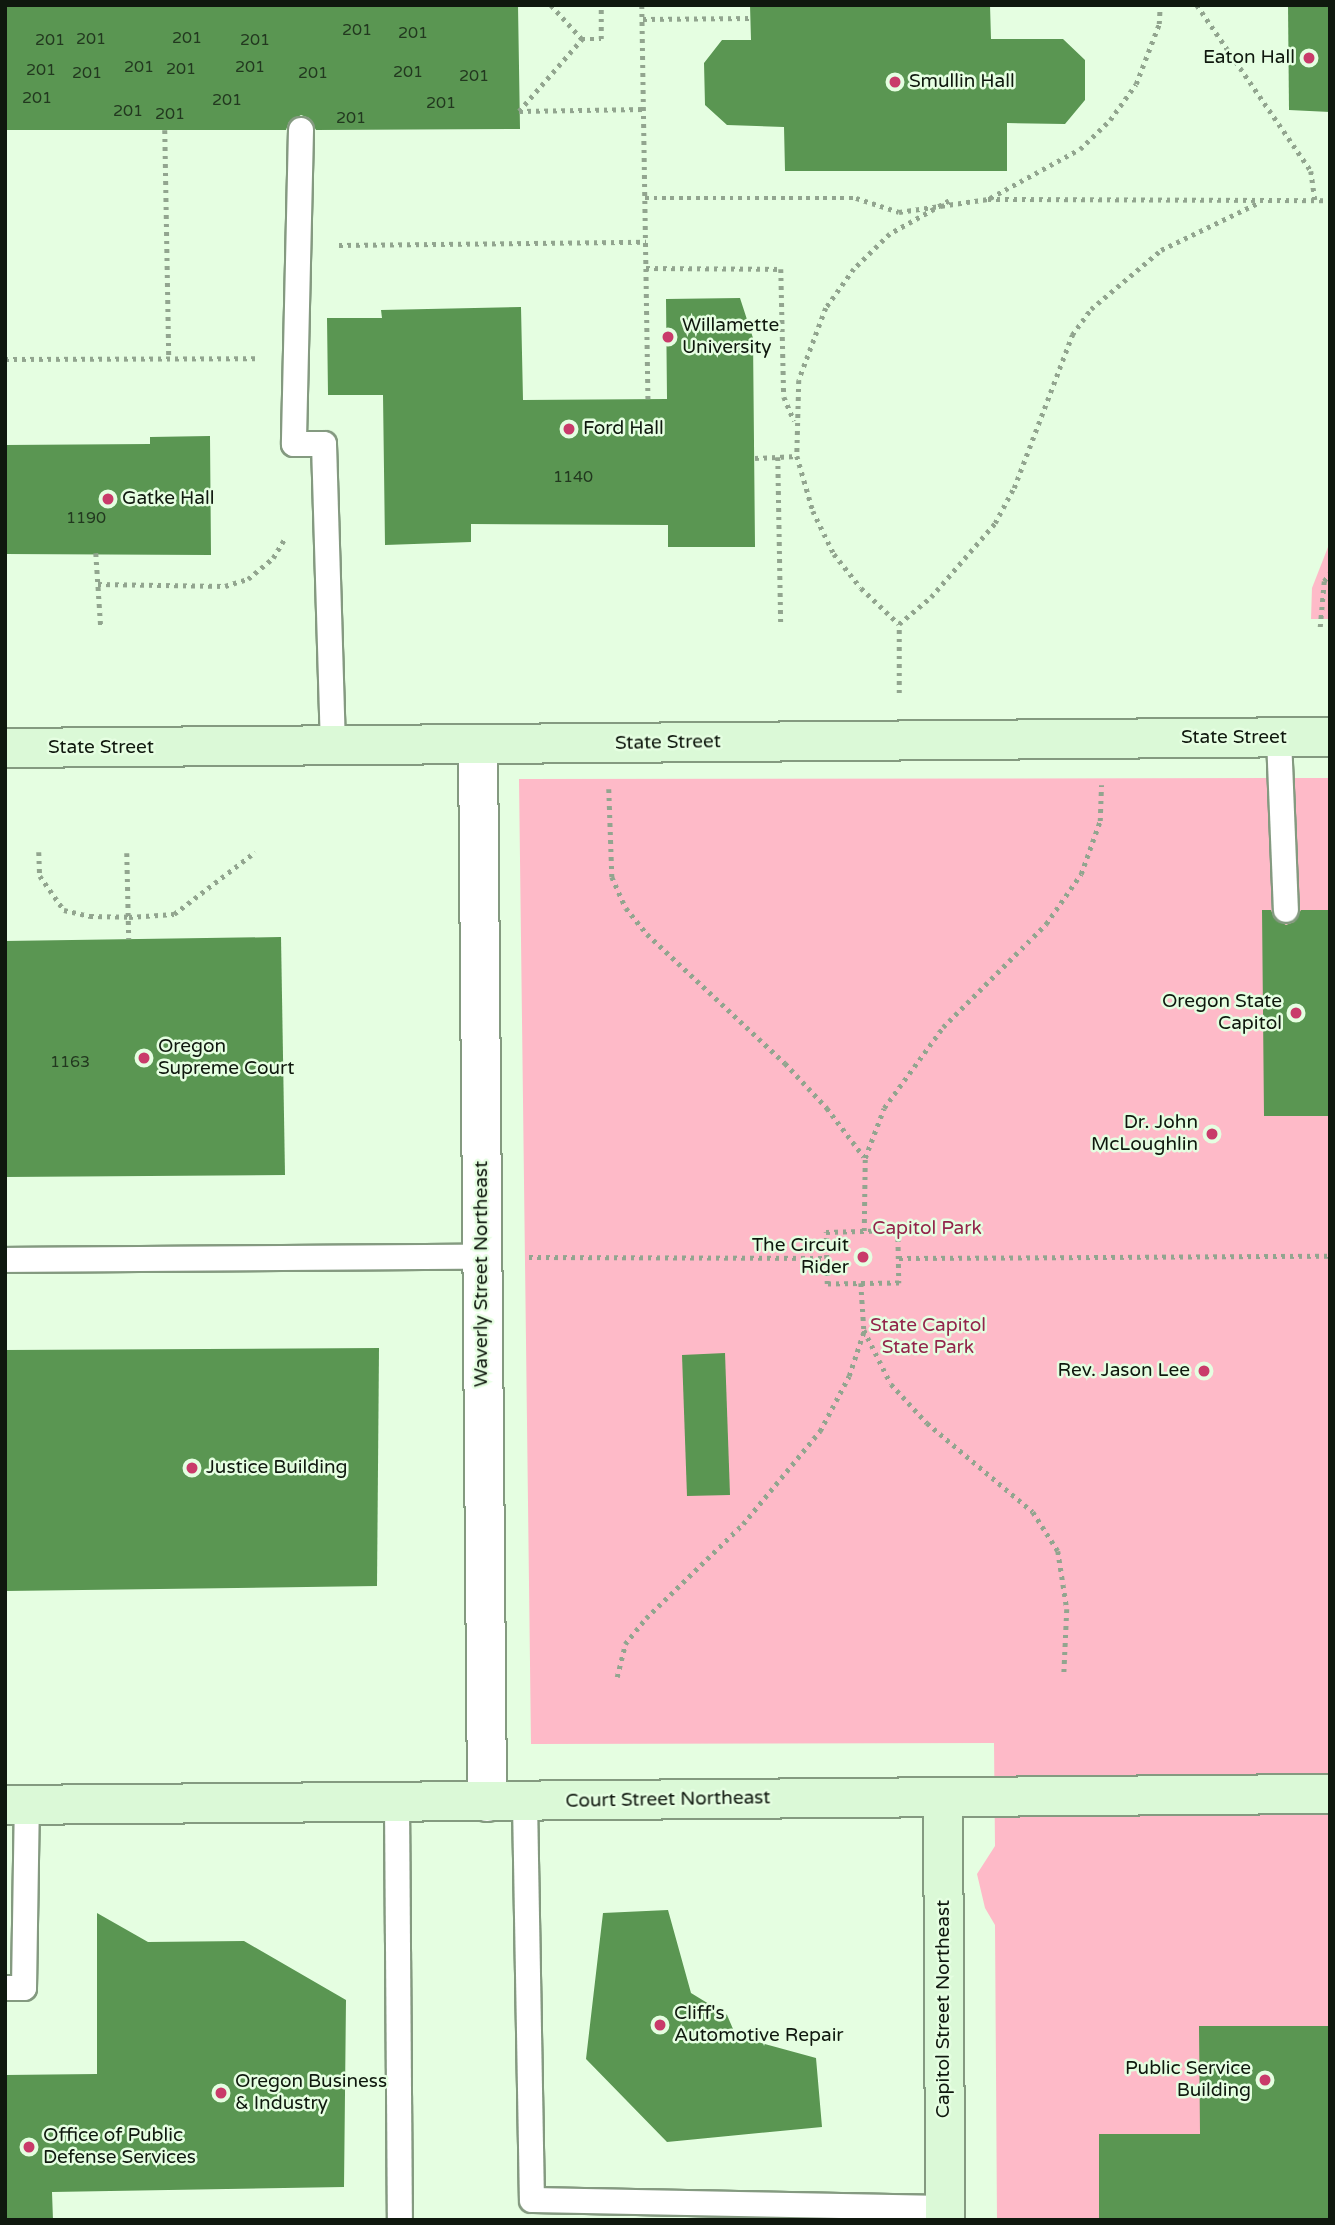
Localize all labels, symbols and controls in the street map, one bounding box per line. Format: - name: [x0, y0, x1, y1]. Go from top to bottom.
- house number: 201: [342, 20, 372, 40]
- house number: 201: [398, 23, 428, 43]
- house number: 201: [172, 28, 202, 48]
- house number: 201: [76, 29, 106, 49]
- house number: 201: [35, 30, 65, 50]
- house number: 201: [240, 30, 270, 50]
- place label: Eaton Hall: [1203, 47, 1295, 69]
- marker: Eaton Hall: [1301, 50, 1317, 66]
- house number: 201: [124, 57, 154, 77]
- house number: 201: [235, 57, 265, 77]
- house number: 201: [166, 59, 196, 79]
- house number: 201: [26, 60, 56, 80]
- house number: 201: [393, 62, 423, 82]
- house number: 201: [72, 63, 102, 83]
- house number: 201: [298, 63, 328, 83]
- house number: 201: [459, 66, 489, 86]
- place label: Smullin Hall: [909, 71, 1015, 93]
- marker: Smullin Hall: [887, 74, 903, 90]
- house number: 201: [22, 88, 52, 108]
- house number: 201: [212, 90, 242, 110]
- house number: 201: [426, 93, 456, 113]
- house number: 201: [113, 101, 143, 121]
- house number: 201: [155, 104, 185, 124]
- house number: 201: [336, 108, 366, 128]
- place label: Willamette University: [682, 315, 779, 359]
- marker: Willamette University: [660, 329, 676, 345]
- place label: Ford Hall: [583, 418, 664, 440]
- marker: Ford Hall: [561, 421, 577, 437]
- house number: 1140: [553, 467, 593, 487]
- place label: Gatke Hall: [122, 488, 214, 510]
- marker: Gatke Hall: [100, 491, 116, 507]
- house number: 1190: [66, 508, 106, 528]
- street label: State Street: [1181, 727, 1287, 749]
- street label: State Street: [615, 731, 721, 755]
- street label: State Street: [48, 737, 154, 759]
- place label: Oregon State Capitol: [1162, 991, 1282, 1035]
- marker: Oregon State Capitol: [1288, 1005, 1304, 1021]
- place label: Oregon Supreme Court: [158, 1036, 295, 1080]
- marker: Oregon Supreme Court: [136, 1050, 152, 1066]
- house number: 1163: [50, 1052, 90, 1072]
- place label: Dr. John McLoughlin: [1091, 1112, 1198, 1156]
- marker: Dr. John McLoughlin: [1204, 1126, 1220, 1142]
- street label: Waverly Street Northeast: [471, 1161, 493, 1387]
- park label: Capitol Park: [872, 1218, 982, 1240]
- place label: The Circuit Rider: [752, 1235, 849, 1279]
- marker: The Circuit Rider: [855, 1249, 871, 1265]
- park label: State Capitol State Park: [870, 1315, 986, 1359]
- place label: Rev. Jason Lee: [1057, 1360, 1190, 1382]
- marker: Rev. Jason Lee: [1196, 1363, 1212, 1379]
- place label: Justice Building: [206, 1457, 348, 1479]
- marker: Justice Building: [184, 1460, 200, 1476]
- street label: Court Street Northeast: [565, 1787, 771, 1813]
- street label: Capitol Street Northeast: [933, 1900, 955, 2118]
- place label: Cliff's Automotive Repair: [674, 2003, 844, 2047]
- marker: Cliff's Automotive Repair: [652, 2017, 668, 2033]
- place label: Public Service Building: [1125, 2058, 1251, 2102]
- place label: Oregon Business & Industry: [235, 2071, 387, 2115]
- marker: Public Service Building: [1257, 2072, 1273, 2088]
- marker: Oregon Business & Industry: [213, 2085, 229, 2101]
- place label: Office of Public Defense Services: [43, 2125, 196, 2169]
- marker: Office of Public Defense Services: [21, 2139, 37, 2155]

